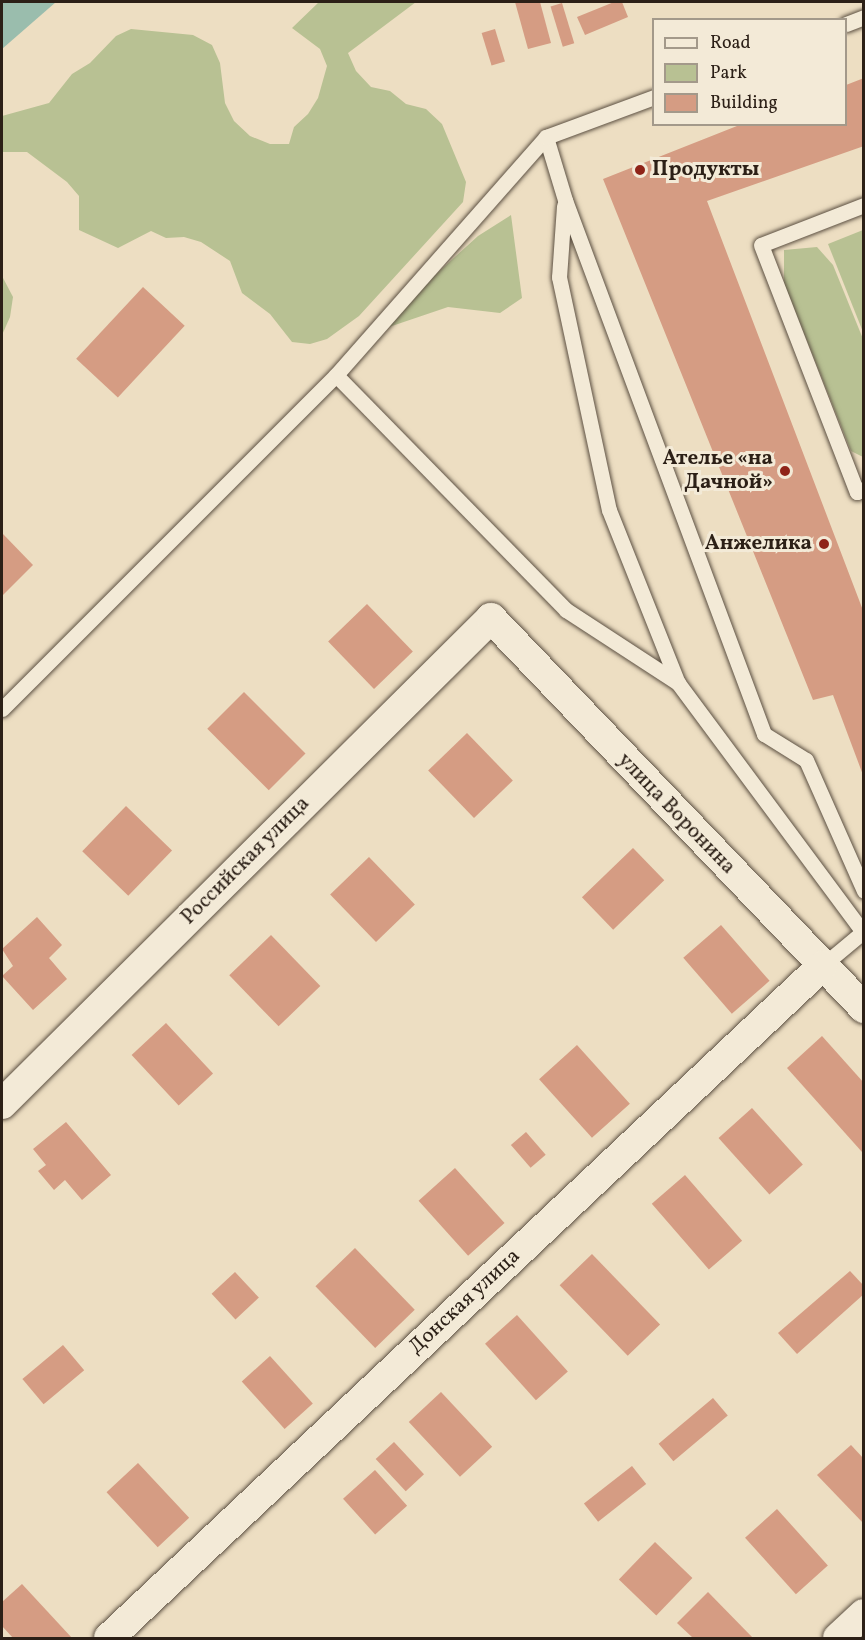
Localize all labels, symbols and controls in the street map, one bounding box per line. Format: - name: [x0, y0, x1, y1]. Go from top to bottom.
- legend: [652, 18, 847, 126]
- text: Road: [710, 31, 751, 56]
- text: Park: [710, 61, 747, 86]
- text: Building: [710, 91, 778, 116]
- place label: Продукты: [652, 157, 759, 183]
- marker: Продукты: [633, 163, 647, 177]
- place label: Ателье «на Дачной»: [662, 446, 773, 496]
- marker: Ателье «на Дачной»: [778, 464, 792, 478]
- place label: Анжелика: [705, 531, 812, 557]
- marker: Анжелика: [817, 537, 831, 551]
- street label: улица Воронина: [612, 748, 740, 880]
- street label: Российская улица: [176, 791, 316, 931]
- street label: Донская улица: [404, 1244, 526, 1360]

